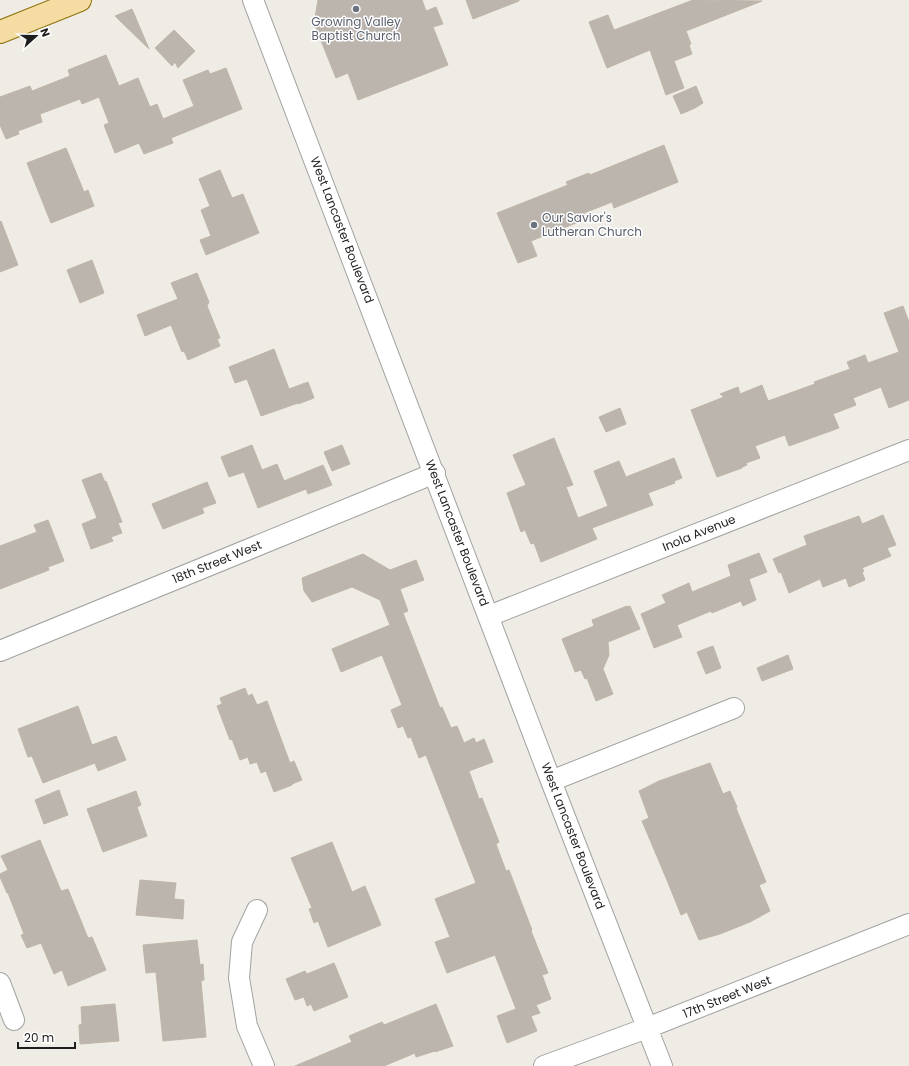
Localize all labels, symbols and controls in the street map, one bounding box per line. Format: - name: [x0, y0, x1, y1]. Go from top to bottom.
- marker: Growing Valley Baptist Church: [351, 4, 361, 14]
- place label: Growing Valley Baptist Church: [311, 13, 401, 44]
- north arrow: [16, 16, 56, 56]
- text: N: [36, 26, 54, 39]
- street label: West Lancaster Boulevard: [307, 154, 378, 306]
- place label: Our Savior's Lutheran Church: [542, 209, 642, 240]
- marker: Our Savior's Lutheran Church: [529, 220, 539, 230]
- street label: West Lancaster Boulevard: [422, 457, 493, 609]
- street label: Inola Avenue: [660, 510, 738, 555]
- street label: 18th Street West: [170, 536, 264, 587]
- street label: West Lancaster Boulevard: [538, 760, 609, 912]
- street label: 17th Street West: [680, 971, 773, 1022]
- scale bar: [18, 1024, 75, 1050]
- text: 20 m: [24, 1029, 54, 1046]

